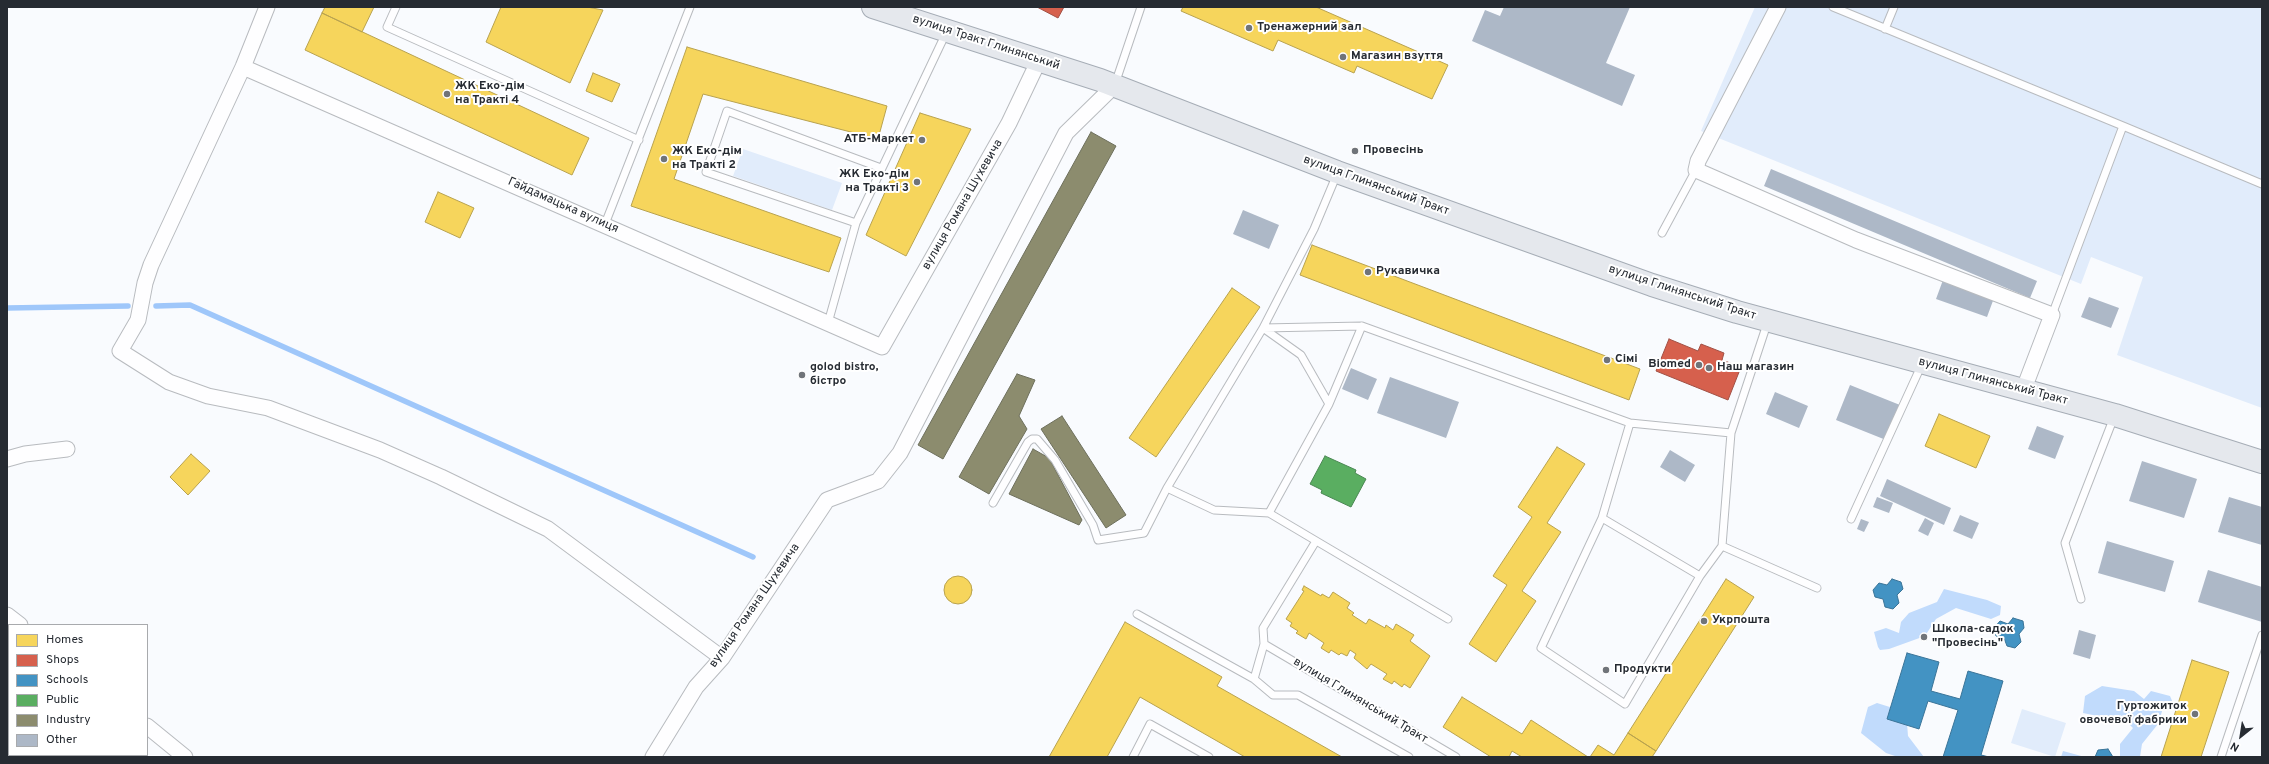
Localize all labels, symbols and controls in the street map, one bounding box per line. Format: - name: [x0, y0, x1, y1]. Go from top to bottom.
- street label: вулиця Тракт Глинянський: [910, 12, 1062, 74]
- place label: Тренажерний зал: [1257, 21, 1362, 35]
- marker: Тренажерний зал: [1244, 23, 1254, 33]
- place label: Магазин взуття: [1351, 50, 1443, 64]
- marker: Магазин взуття: [1338, 52, 1348, 62]
- place label: ЖК Еко-дім на Тракті 4: [455, 80, 525, 108]
- marker: ЖК Еко-дім на Тракті 4: [442, 89, 452, 99]
- place label: АТБ-Маркет: [844, 133, 914, 147]
- marker: АТБ-Маркет: [917, 135, 927, 145]
- street label: вулиця Романа Шухевича: [920, 137, 1006, 273]
- place label: Провесінь: [1363, 144, 1424, 158]
- place label: ЖК Еко-дім на Тракті 2: [672, 145, 742, 173]
- marker: Провесінь: [1350, 146, 1360, 156]
- street label: вулиця Глинянський Тракт: [1301, 153, 1451, 219]
- marker: ЖК Еко-дім на Тракті 2: [659, 154, 669, 164]
- place label: ЖК Еко-дім на Тракті 3: [839, 168, 909, 196]
- street label: Гайдамацька вулиця: [505, 175, 621, 237]
- marker: ЖК Еко-дім на Тракті 3: [912, 177, 922, 187]
- street label: вулиця Глинянський Тракт: [1606, 262, 1758, 324]
- place label: Рукавичка: [1376, 265, 1440, 279]
- marker: Рукавичка: [1363, 267, 1373, 277]
- place label: Сімі: [1615, 353, 1638, 367]
- marker: Сімі: [1602, 355, 1612, 365]
- street label: вулиця Глинянський Тракт: [1917, 355, 2069, 409]
- place label: Biomed: [1648, 358, 1691, 372]
- marker: Biomed: [1694, 360, 1704, 370]
- place label: golod bistro, бістро: [810, 361, 878, 389]
- place label: Наш магазин: [1717, 361, 1794, 375]
- marker: Наш магазин: [1704, 363, 1714, 373]
- marker: golod bistro, бістро: [797, 370, 807, 380]
- street label: вулиця Романа Шухевича: [707, 541, 803, 671]
- place label: Укрпошта: [1712, 614, 1770, 628]
- marker: Укрпошта: [1699, 616, 1709, 626]
- place label: Школа-садок "Провесінь": [1932, 623, 2014, 651]
- legend: [8, 624, 148, 756]
- text: Homes: [46, 632, 83, 648]
- marker: Школа-садок "Провесінь": [1919, 632, 1929, 642]
- text: Shops: [46, 652, 79, 668]
- street label: вулиця Глинянський Тракт: [1290, 655, 1430, 747]
- place label: Продукти: [1614, 663, 1671, 677]
- marker: Продукти: [1601, 665, 1611, 675]
- text: Schools: [46, 672, 88, 688]
- text: Public: [46, 692, 79, 708]
- place label: Гуртожиток овочевої фабрики: [2079, 700, 2187, 728]
- marker: Гуртожиток овочевої фабрики: [2190, 709, 2200, 719]
- text: Industry: [46, 712, 91, 728]
- north arrow: [2221, 716, 2261, 756]
- text: Other: [46, 732, 77, 748]
- text: N: [2228, 738, 2242, 754]

